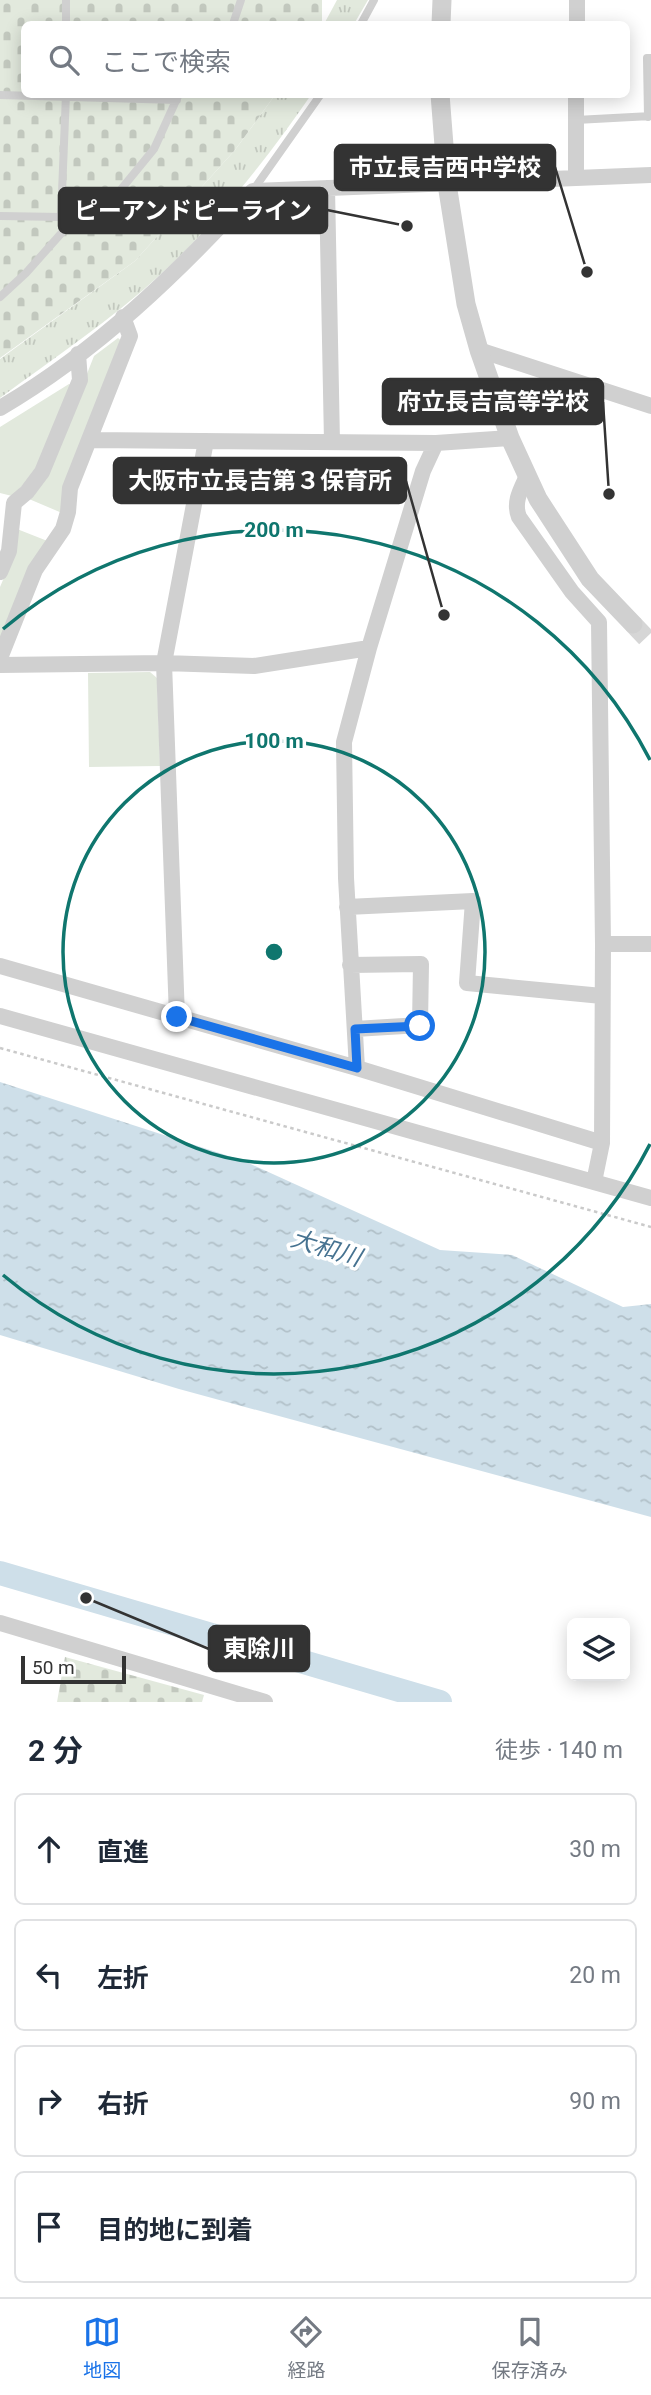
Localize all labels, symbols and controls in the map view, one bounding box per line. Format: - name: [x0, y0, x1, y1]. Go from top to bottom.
- search box: [21, 21, 630, 98]
- icon: search: [45, 41, 83, 79]
- text: ここで検索: [101, 47, 231, 77]
- callout: 市立長吉西中学校: [335, 145, 555, 190]
- text: 市立長吉西中学校: [349, 154, 541, 182]
- callout: ピーアンドピーライン: [59, 188, 327, 233]
- text: ピーアンドピーライン: [74, 197, 312, 225]
- callout: 府立長吉高等学校: [383, 379, 603, 424]
- text: 府立長吉高等学校: [397, 388, 589, 416]
- callout: 大阪市立長吉第３保育所: [114, 458, 406, 503]
- text: 大阪市立長吉第３保育所: [128, 467, 392, 495]
- text: 200 m: [244, 518, 304, 542]
- text: 100 m: [244, 729, 304, 753]
- centre of rings: [262, 940, 286, 964]
- route end: [161, 1001, 192, 1032]
- route start: [404, 1010, 435, 1041]
- water label: 大和川: [287, 1224, 367, 1273]
- map controls: [567, 1618, 630, 1681]
- button: layers: [567, 1618, 630, 1681]
- callout: 東除川: [209, 1626, 309, 1671]
- text: 東除川: [223, 1635, 295, 1663]
- scale bar: [21, 1653, 126, 1685]
- text: 50 m: [32, 1656, 75, 1679]
- text: 2 分: [28, 1733, 83, 1768]
- text: 徒歩 · 140 m: [495, 1737, 623, 1764]
- icon: ahead: [30, 1830, 68, 1868]
- text: 30 m: [569, 1836, 621, 1863]
- text: 直進: [97, 1837, 149, 1867]
- icon: left: [30, 1956, 68, 1994]
- text: 20 m: [569, 1962, 621, 1989]
- text: 左折: [97, 1963, 149, 1993]
- icon: right: [30, 2082, 68, 2120]
- text: 90 m: [569, 2088, 621, 2115]
- text: 右折: [97, 2089, 149, 2119]
- icon: arrive: [30, 2208, 68, 2246]
- text: 目的地に到着: [97, 2215, 253, 2245]
- tab: 地図: [83, 2313, 121, 2382]
- tab: 経路: [287, 2313, 326, 2382]
- tab: 保存済み: [492, 2313, 568, 2382]

